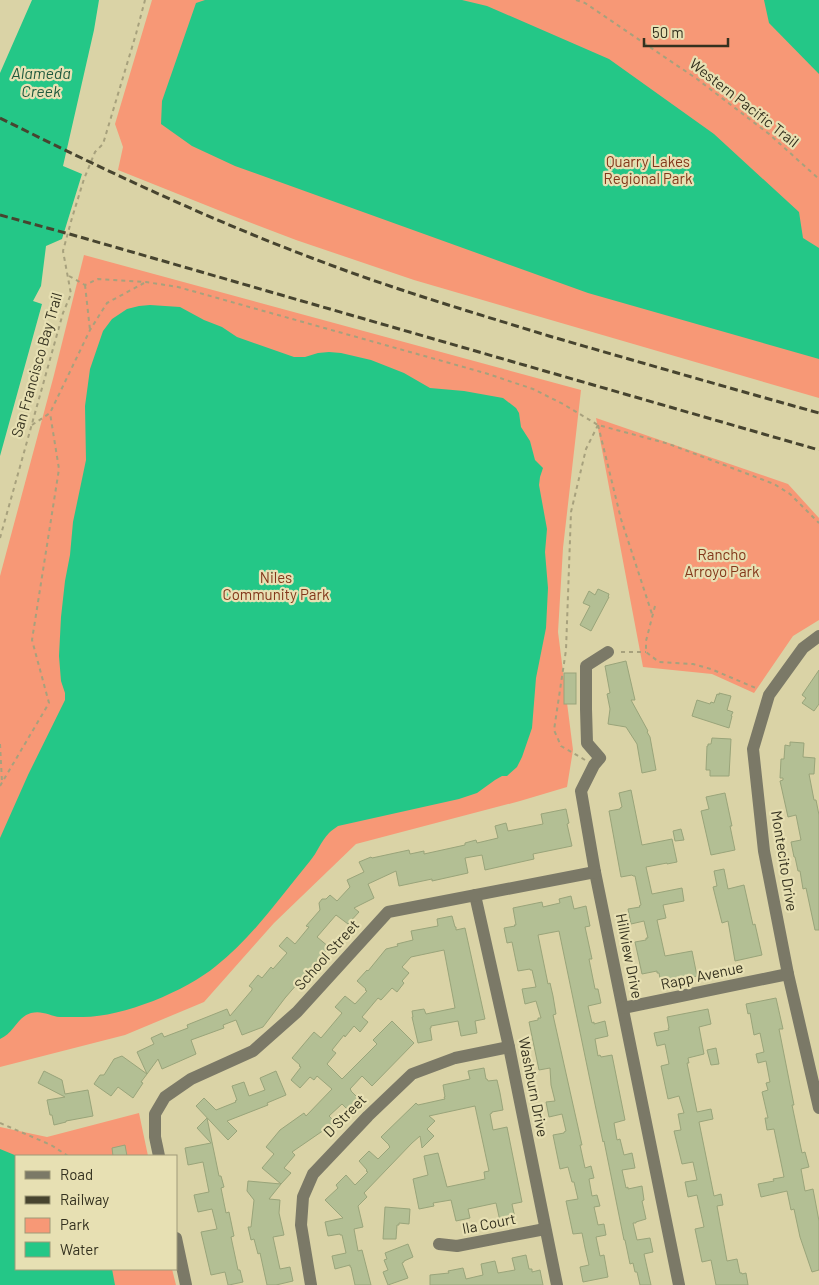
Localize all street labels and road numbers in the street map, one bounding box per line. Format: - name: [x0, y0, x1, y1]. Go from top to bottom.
- street label: Western Pacific Trail: [686, 54, 803, 150]
- street label: San Francisco Bay Trail: [7, 290, 65, 439]
- street label: Montecito Drive: [768, 809, 802, 912]
- street label: Hillview Drive: [613, 912, 647, 1000]
- street label: School Street: [290, 916, 362, 993]
- street label: Rapp Avenue: [659, 957, 745, 993]
- street label: Washburn Drive: [515, 1035, 553, 1138]
- street label: D Street: [319, 1090, 369, 1140]
- street label: Ila Court: [460, 1209, 517, 1237]

